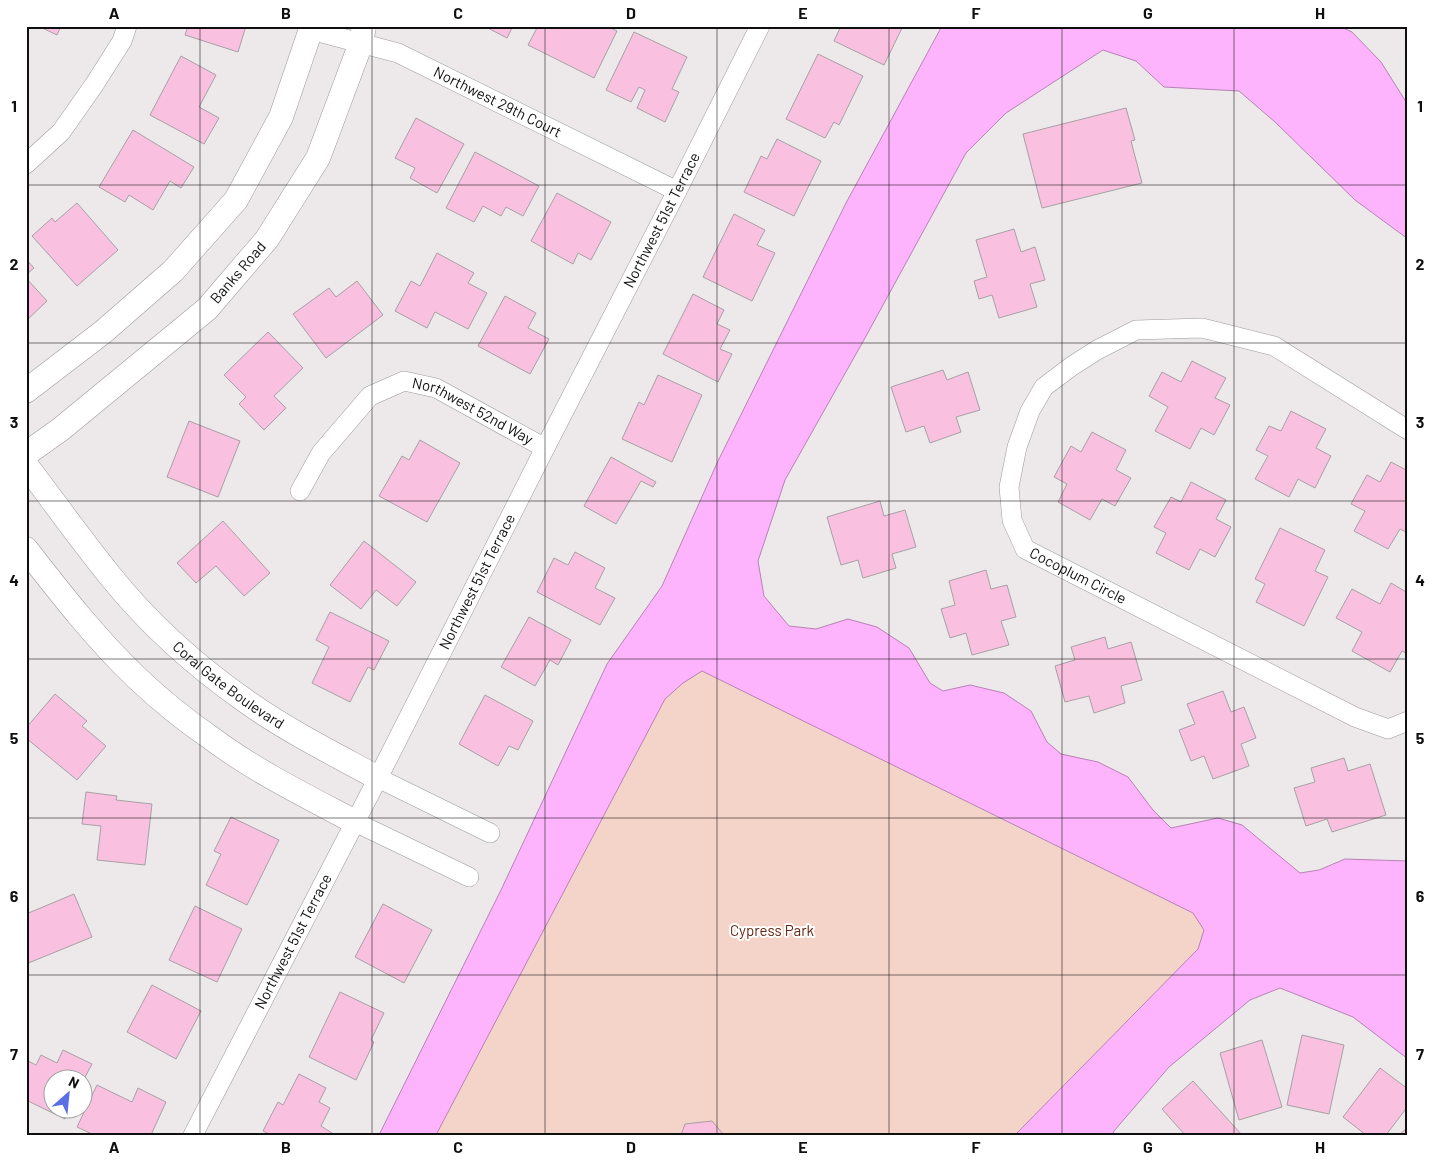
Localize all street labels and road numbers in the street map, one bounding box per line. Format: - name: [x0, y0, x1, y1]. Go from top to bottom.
- street label: Northwest 29th Court: [431, 62, 565, 141]
- street label: Northwest 51st Terrace: [619, 149, 703, 290]
- street label: Banks Road: [206, 237, 269, 307]
- street label: Northwest 52nd Way: [411, 373, 537, 448]
- street label: Northwest 51st Terrace: [435, 511, 518, 652]
- street label: Cocoplum Circle: [1027, 543, 1130, 607]
- street label: Coral Gate Boulevard: [170, 637, 288, 732]
- street label: Northwest 51st Terrace: [250, 870, 335, 1012]

